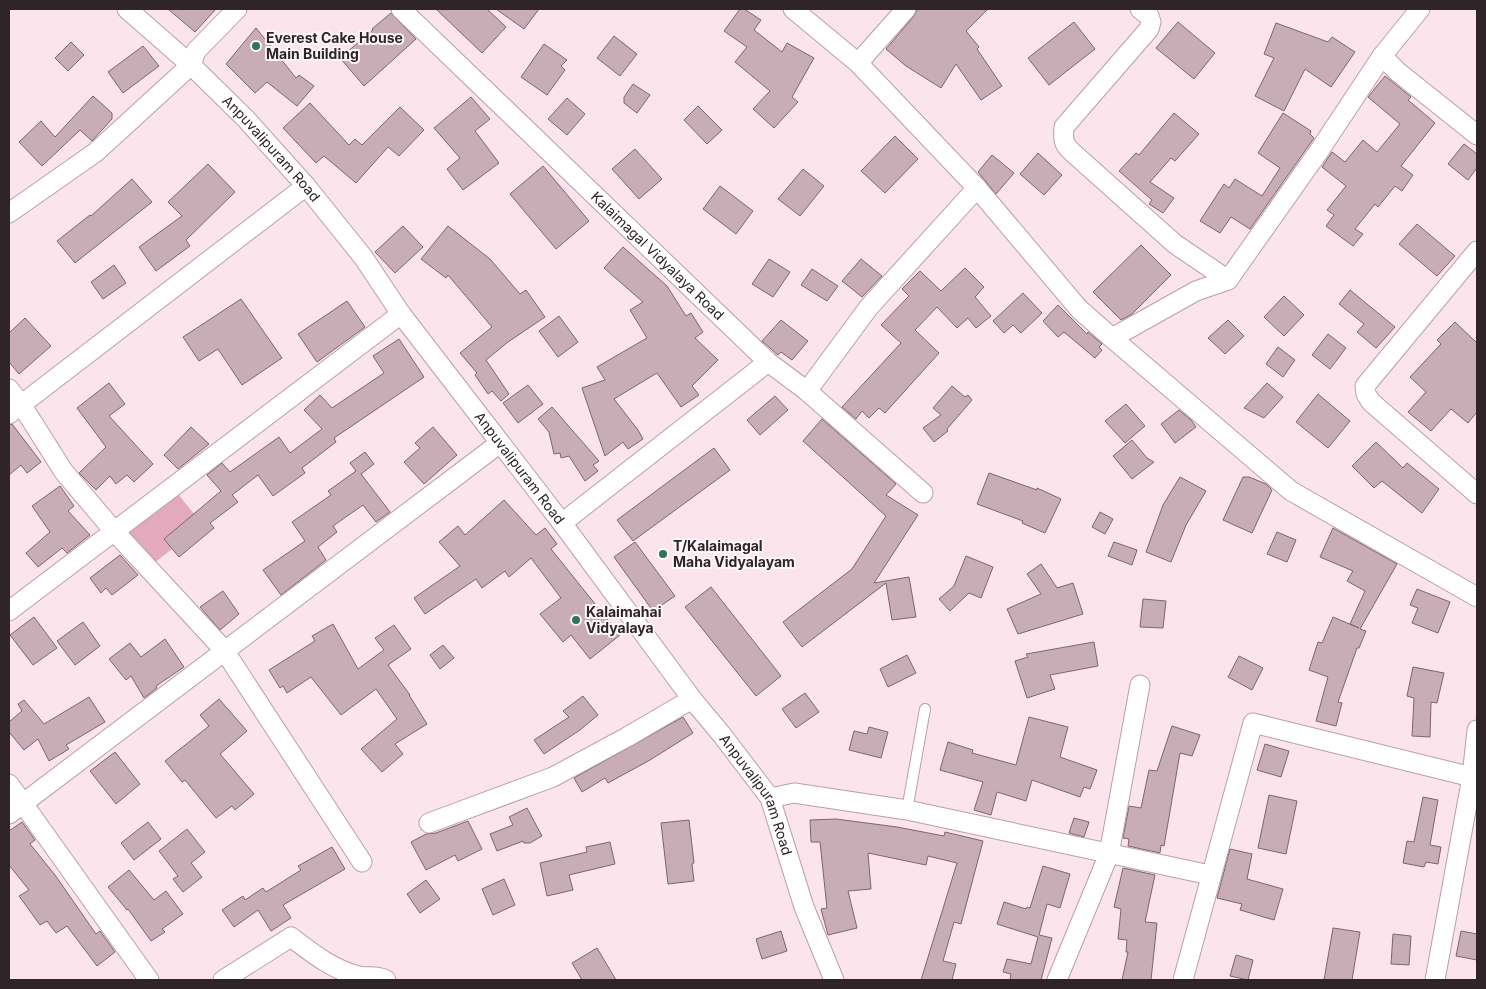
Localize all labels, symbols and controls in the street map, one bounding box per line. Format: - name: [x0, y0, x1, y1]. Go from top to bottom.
- place label: Everest Cake House Main Building: [266, 29, 403, 62]
- marker: Everest Cake House Main Building: [250, 40, 262, 52]
- street label: Anpuvalipuram Road: [219, 92, 324, 205]
- street label: Kalaimagal Vidyalaya Road: [588, 188, 728, 323]
- street label: Anpuvalipuram Road: [471, 408, 569, 527]
- place label: T/Kalaimagal Maha Vidyalayam: [673, 537, 795, 570]
- marker: T/Kalaimagal Maha Vidyalayam: [657, 548, 669, 560]
- place label: Kalaimahai Vidyalaya: [586, 603, 662, 636]
- marker: Kalaimahai Vidyalaya: [570, 614, 582, 626]
- street label: Anpuvalipuram Road: [716, 731, 796, 857]

